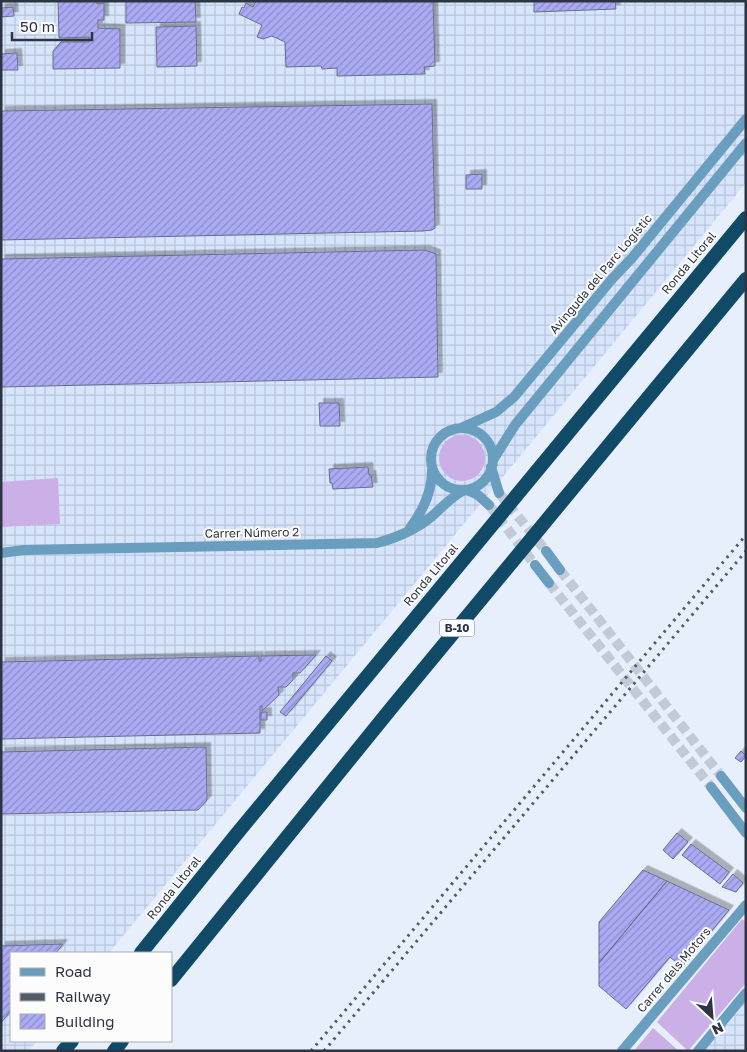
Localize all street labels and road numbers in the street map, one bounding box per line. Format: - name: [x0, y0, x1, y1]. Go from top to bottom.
- street label: Avinguda del Parc Logístic: [546, 210, 655, 337]
- street label: Ronda Litoral: [658, 228, 719, 297]
- street label: Carrer Número 2: [205, 524, 299, 541]
- street label: Ronda Litoral: [400, 540, 461, 609]
- road number: B-10: [440, 620, 474, 636]
- street label: Ronda Litoral: [144, 853, 204, 922]
- street label: Carrer dels Motors: [634, 924, 714, 1015]

